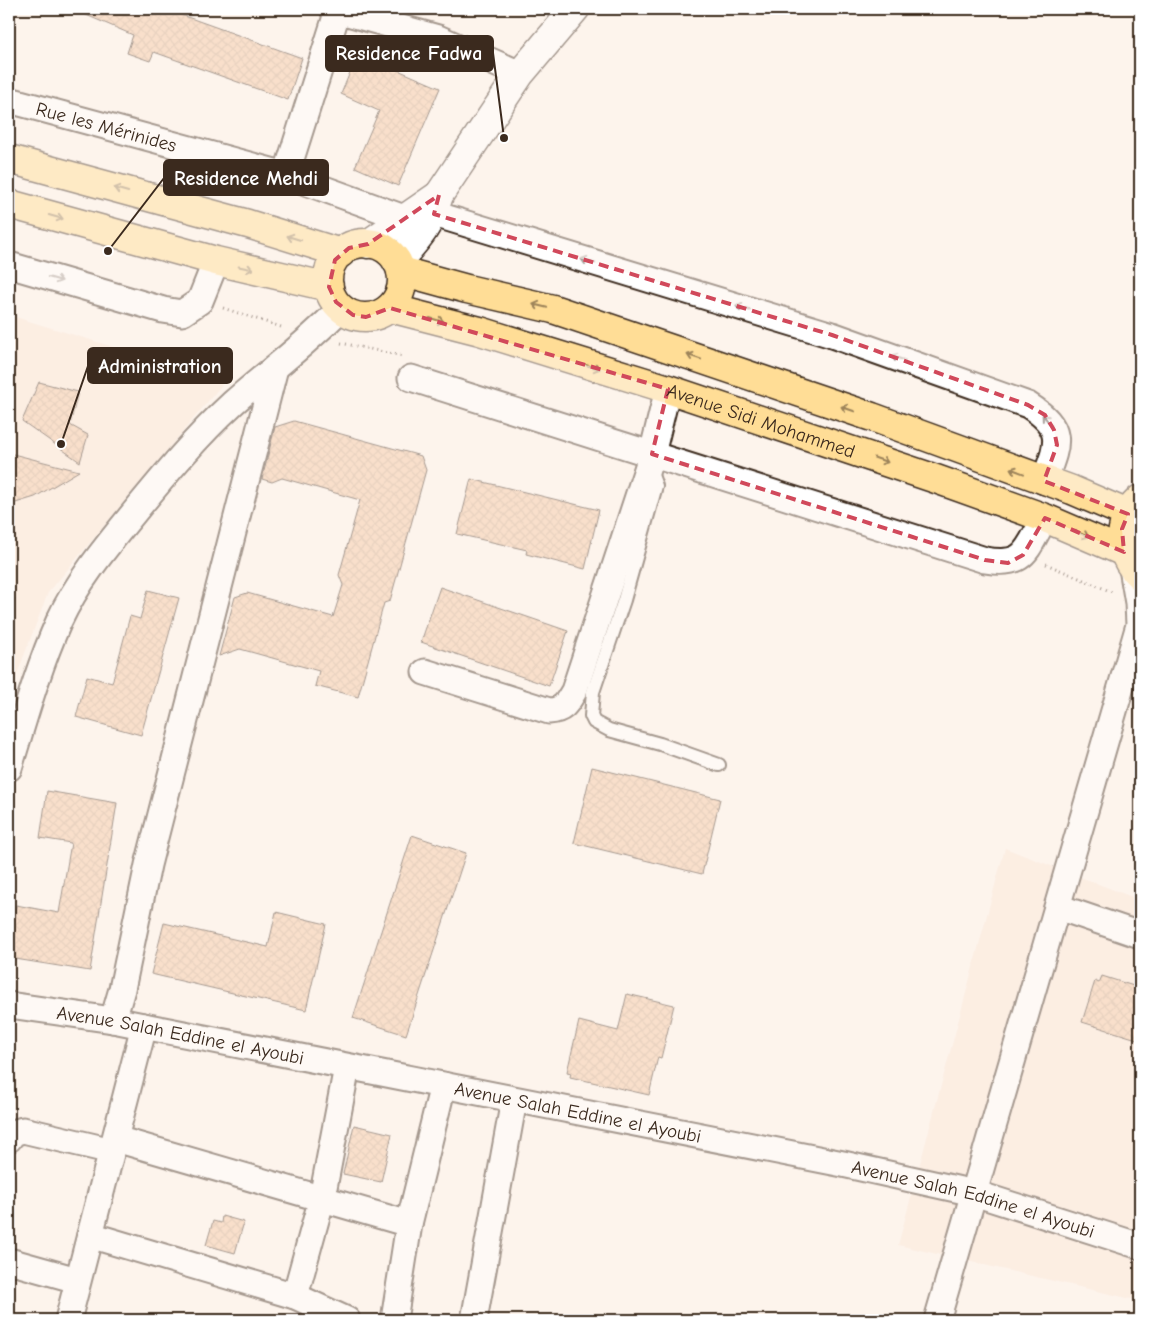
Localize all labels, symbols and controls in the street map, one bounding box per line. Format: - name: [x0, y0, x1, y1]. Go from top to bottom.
- callout: Residence Fadwa: [326, 36, 493, 71]
- text: Residence Fadwa: [335, 42, 483, 65]
- street label: Rue les Mérinides: [34, 98, 179, 157]
- callout: Residence Mehdi: [164, 160, 328, 195]
- text: Residence Mehdi: [174, 167, 318, 190]
- one-way arrow: [113, 185, 129, 194]
- one-way arrow: [47, 213, 63, 222]
- one-way arrow: [287, 233, 303, 243]
- one-way arrow: [580, 255, 596, 265]
- one-way arrow: [238, 264, 254, 273]
- one-way arrow: [47, 275, 63, 285]
- one-way arrow: [532, 301, 548, 310]
- one-way arrow: [736, 303, 752, 313]
- one-way arrow: [429, 316, 445, 325]
- callout: Administration: [88, 348, 232, 383]
- one-way arrow: [686, 351, 702, 361]
- one-way arrow: [890, 353, 906, 363]
- text: Administration: [98, 355, 222, 378]
- one-way arrow: [584, 362, 600, 372]
- street label: Avenue Sidi Mohammed: [664, 379, 858, 463]
- one-way arrow: [840, 403, 856, 413]
- one-way arrow: [1041, 414, 1052, 427]
- one-way arrow: [872, 456, 888, 465]
- one-way arrow: [1010, 466, 1025, 475]
- one-way arrow: [1074, 529, 1089, 539]
- street label: Avenue Salah Eddine el Ayoubi: [55, 1002, 306, 1069]
- street label: Avenue Salah Eddine el Ayoubi: [452, 1078, 703, 1148]
- street label: Avenue Salah Eddine el Ayoubi: [850, 1156, 1097, 1243]

